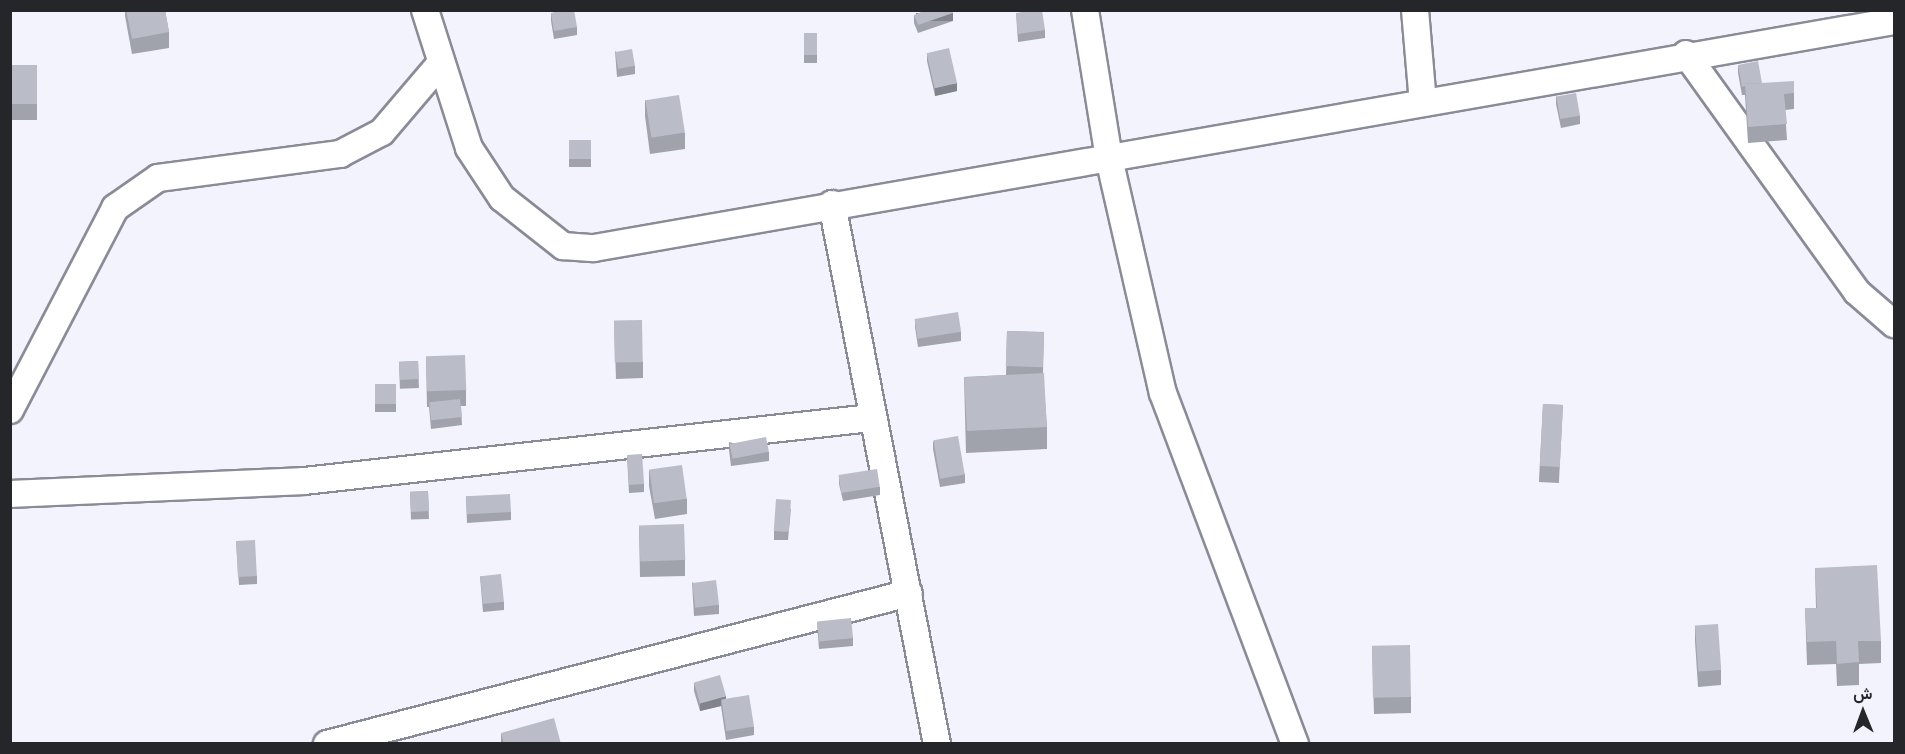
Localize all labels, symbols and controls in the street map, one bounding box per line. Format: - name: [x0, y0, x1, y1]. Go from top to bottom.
- north arrow: [1833, 682, 1893, 742]
- text: ش: [1853, 683, 1872, 704]

